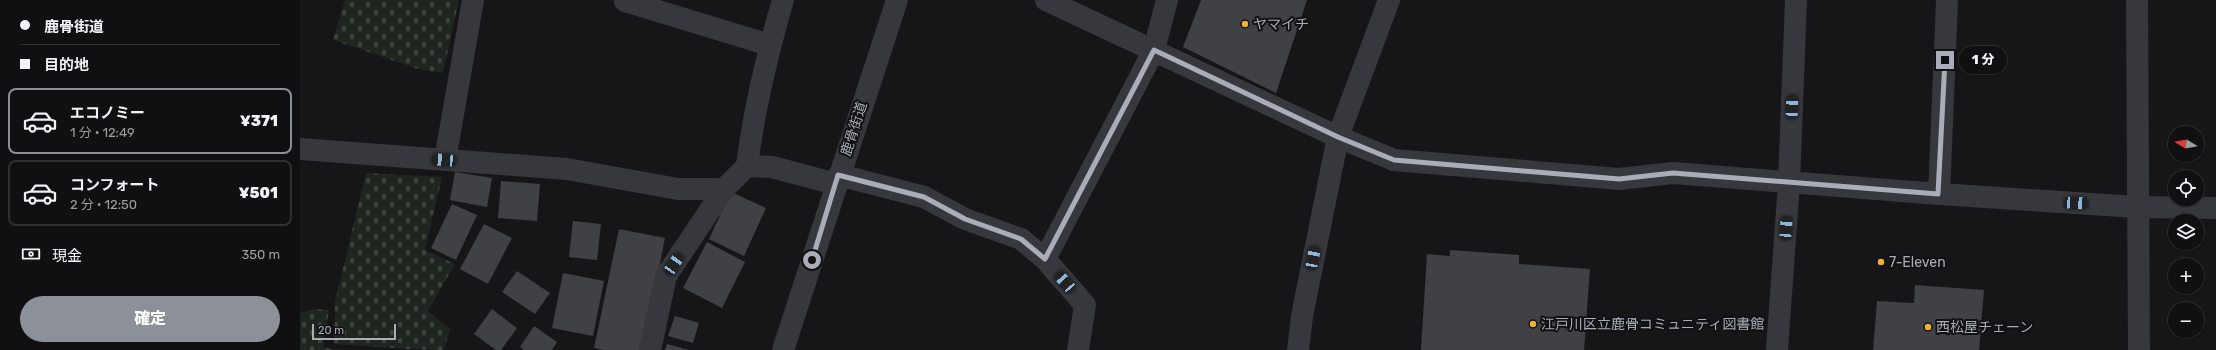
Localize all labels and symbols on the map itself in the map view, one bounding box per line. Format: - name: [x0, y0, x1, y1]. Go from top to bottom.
- place label: ヤマイチ: [1253, 16, 1309, 33]
- marker: ヤマイチ: [1240, 19, 1250, 29]
- callout: 1 分: [1959, 46, 2007, 74]
- route end: [1936, 51, 1954, 69]
- car: [1786, 95, 1798, 119]
- street label: 鹿骨街道: [837, 100, 871, 158]
- north arrow: [2168, 126, 2204, 162]
- car: [432, 153, 456, 167]
- car: [2064, 196, 2088, 210]
- car: [1779, 216, 1793, 240]
- car: [1305, 245, 1321, 271]
- car: [662, 251, 686, 277]
- route start: [803, 251, 821, 269]
- place label: 7-Eleven: [1889, 254, 1946, 271]
- marker: 7-Eleven: [1876, 257, 1886, 267]
- car: [1053, 269, 1077, 295]
- place label: 江戸川区立鹿骨コミュニティ図書館: [1541, 316, 1764, 333]
- marker: 江戸川区立鹿骨コミュニティ図書館: [1528, 319, 1538, 329]
- place label: 西松屋チェーン: [1936, 319, 2033, 336]
- scale bar: [312, 322, 396, 341]
- marker: 西松屋チェーン: [1923, 322, 1933, 332]

